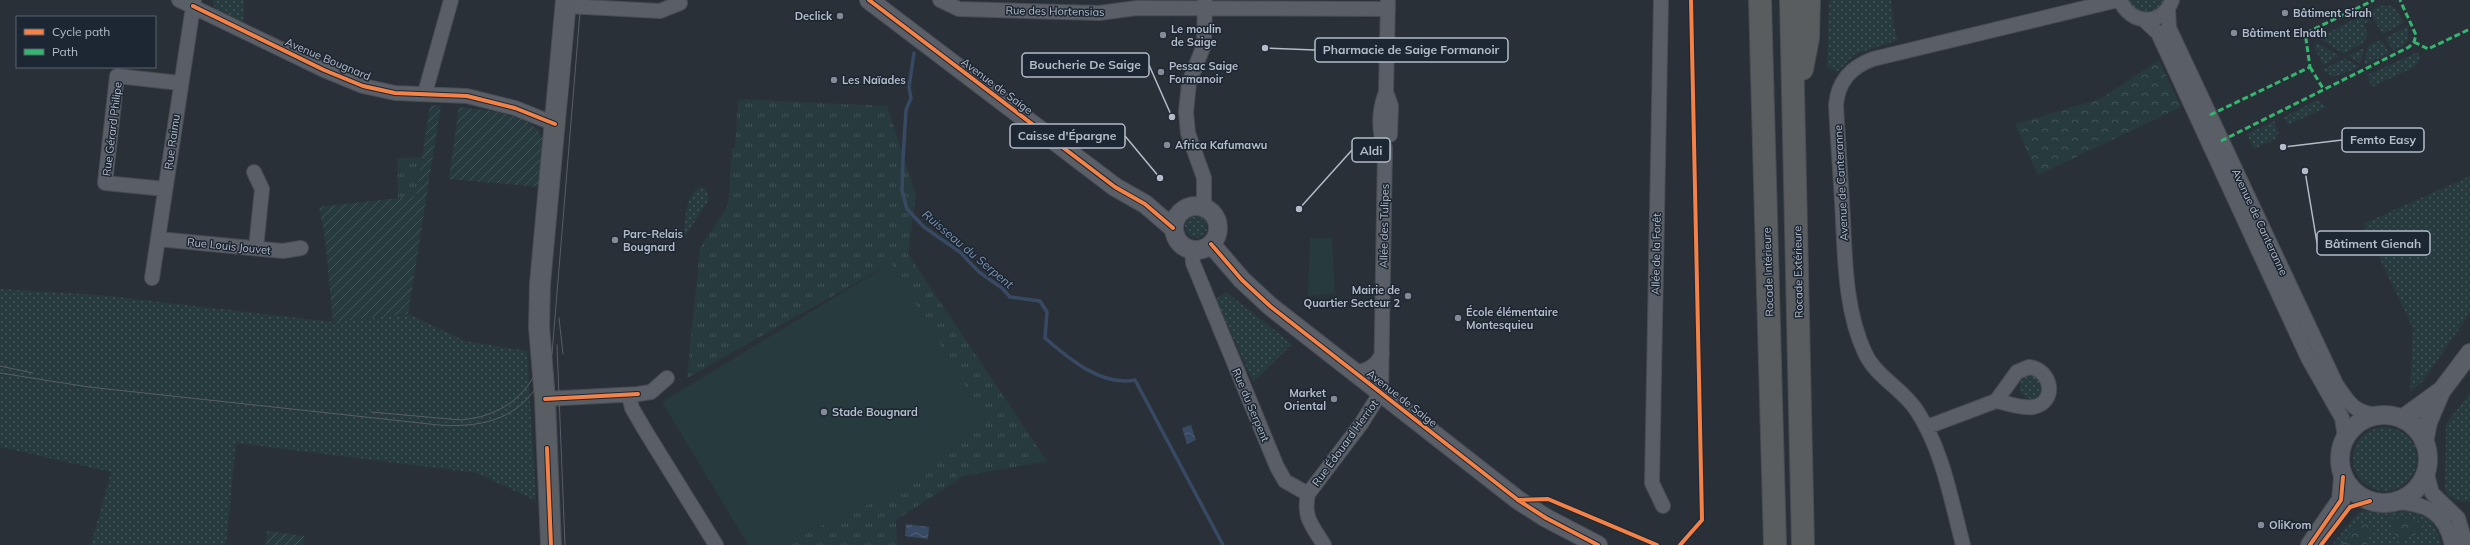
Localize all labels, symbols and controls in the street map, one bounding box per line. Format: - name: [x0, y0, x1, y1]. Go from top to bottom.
- street label: Rue des Hortensias: [1005, 3, 1105, 19]
- place label: Bâtiment Sirah: [2293, 6, 2372, 20]
- marker: Bâtiment Sirah: [2280, 8, 2290, 18]
- place label: Declick: [795, 9, 833, 23]
- marker: Declick: [835, 11, 845, 21]
- legend: [16, 16, 156, 68]
- place label: Le moulin de Saige: [1171, 22, 1221, 49]
- text: Cycle path: [52, 24, 110, 39]
- place label: Bâtiment Elnath: [2242, 26, 2327, 40]
- marker: Bâtiment Elnath: [2229, 28, 2239, 38]
- marker: Le moulin de Saige: [1158, 30, 1168, 40]
- street label: Avenue Bougnard: [283, 35, 373, 83]
- callout: Pharmacie de Saige Formanoir: [1315, 38, 1508, 62]
- text: Pharmacie de Saige Formanoir: [1323, 42, 1500, 57]
- text: Path: [52, 44, 78, 59]
- callout: Boucherie De Saige: [1022, 53, 1149, 77]
- street label: Avenue de Saige: [959, 55, 1035, 117]
- text: Boucherie De Saige: [1029, 57, 1141, 72]
- place label: Pessac Saige Formanoir: [1169, 59, 1238, 86]
- marker: Pessac Saige Formanoir: [1156, 67, 1166, 77]
- place label: Les Naïades: [842, 73, 906, 87]
- marker: Les Naïades: [829, 75, 839, 85]
- street label: Rue Gérard Philipe: [99, 81, 125, 177]
- street label: Rue Raimu: [161, 113, 183, 171]
- callout: Caisse d'Épargne: [1010, 124, 1125, 148]
- street label: Avenue de Canteranne: [1831, 125, 1851, 241]
- text: Caisse d'Épargne: [1018, 128, 1117, 143]
- callout: Femto Easy: [2342, 128, 2424, 152]
- text: Femto Easy: [2350, 132, 2416, 147]
- place label: Africa Kafumawu: [1175, 138, 1267, 152]
- callout: Aldi: [1352, 138, 1390, 162]
- marker: Africa Kafumawu: [1162, 140, 1172, 150]
- text: Aldi: [1360, 143, 1382, 158]
- street label: Avenue de Canteranne: [2229, 166, 2291, 278]
- street label: Allée des Tulipes: [1376, 184, 1392, 268]
- water label: Ruisseau du Serpent: [919, 207, 1017, 292]
- street label: Allée de la Forêt: [1648, 213, 1664, 295]
- street label: Rocade Extérieure: [1790, 226, 1806, 318]
- place label: Parc-Relais Bougnard: [623, 227, 684, 254]
- street label: Rocade Intérieure: [1759, 227, 1777, 317]
- callout: Bâtiment Gienah: [2317, 231, 2430, 255]
- street label: Rue Louis Jouvet: [186, 235, 272, 257]
- marker: Parc-Relais Bougnard: [610, 235, 620, 245]
- text: Bâtiment Gienah: [2325, 236, 2421, 251]
- place label: Mairie de Quartier Secteur 2: [1304, 283, 1400, 310]
- marker: Mairie de Quartier Secteur 2: [1403, 291, 1413, 301]
- place label: École élémentaire Montesquieu: [1466, 305, 1558, 332]
- marker: École élémentaire Montesquieu: [1453, 313, 1463, 323]
- street label: Rue du Serpent: [1229, 366, 1273, 444]
- street label: Avenue de Saige: [1364, 366, 1440, 430]
- place label: Market Oriental: [1284, 386, 1326, 413]
- marker: Market Oriental: [1329, 394, 1339, 404]
- street label: Rue Édouard Herriot: [1309, 397, 1381, 489]
- place label: Stade Bougnard: [832, 405, 918, 419]
- marker: Stade Bougnard: [819, 407, 829, 417]
- place label: OliKrom: [2269, 518, 2311, 532]
- marker: OliKrom: [2256, 520, 2266, 530]

